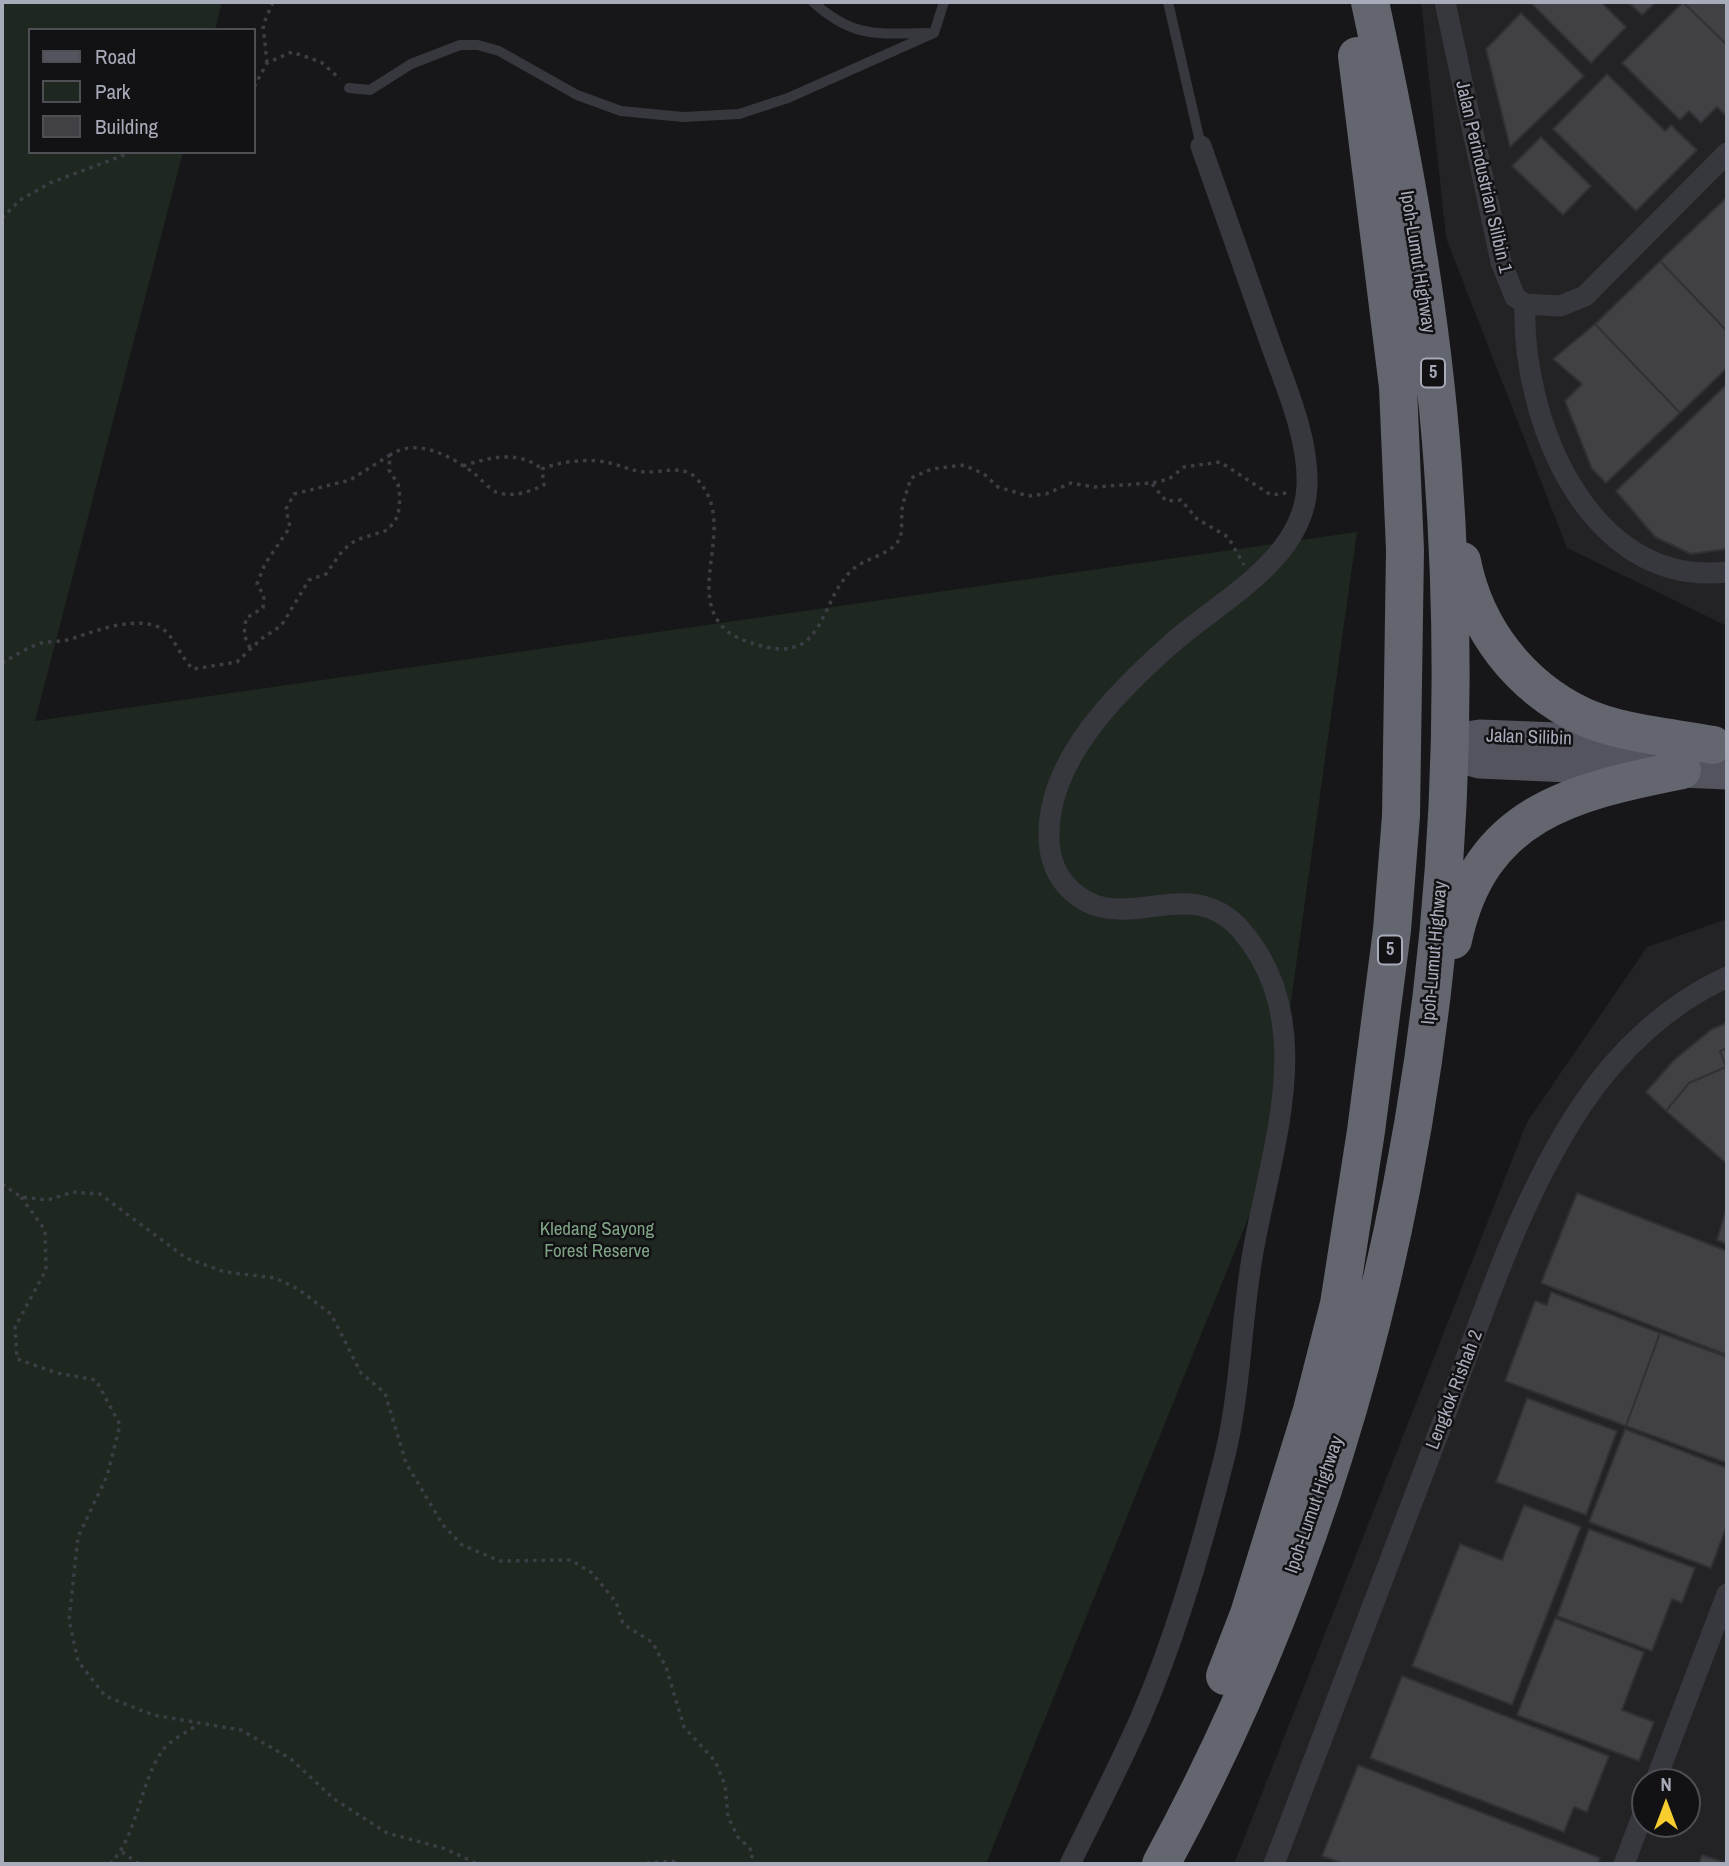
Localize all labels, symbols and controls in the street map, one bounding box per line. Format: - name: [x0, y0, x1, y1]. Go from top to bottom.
- legend: [28, 28, 256, 154]
- text: Road: [95, 42, 136, 71]
- text: Park: [95, 77, 130, 106]
- street label: Jalan Perindustrian Silibin 1: [1450, 79, 1516, 275]
- text: Building: [95, 112, 158, 141]
- street label: Ipoh-Lumut Highway: [1394, 189, 1440, 335]
- road number: 5: [1421, 358, 1445, 388]
- street label: Jalan Silibin: [1486, 725, 1572, 751]
- street label: Ipoh-Lumut Highway: [1417, 880, 1453, 1026]
- road number: 5: [1378, 936, 1402, 965]
- park label: Kledang Sayong Forest Reserve: [540, 1219, 654, 1263]
- street label: Lengkok Rishah 2: [1422, 1327, 1488, 1453]
- street label: Ipoh-Lumut Highway: [1281, 1433, 1349, 1577]
- north arrow: [1631, 1768, 1701, 1838]
- text: N: [1660, 1771, 1672, 1797]

